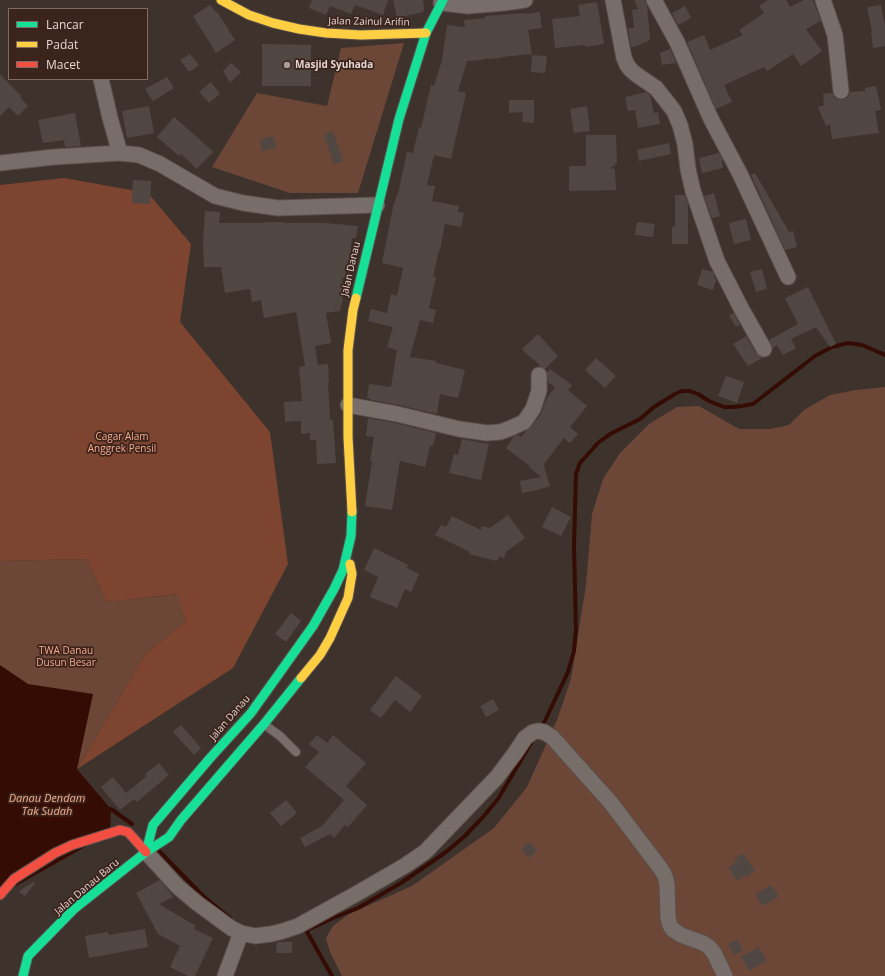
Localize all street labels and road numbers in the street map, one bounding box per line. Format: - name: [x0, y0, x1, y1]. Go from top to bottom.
- street label: Jalan Zainul Arifin: [328, 15, 410, 29]
- street label: Jalan Danau: [339, 241, 363, 297]
- street label: Jalan Danau: [207, 693, 253, 743]
- street label: Jalan Danau Baru: [52, 857, 122, 917]

